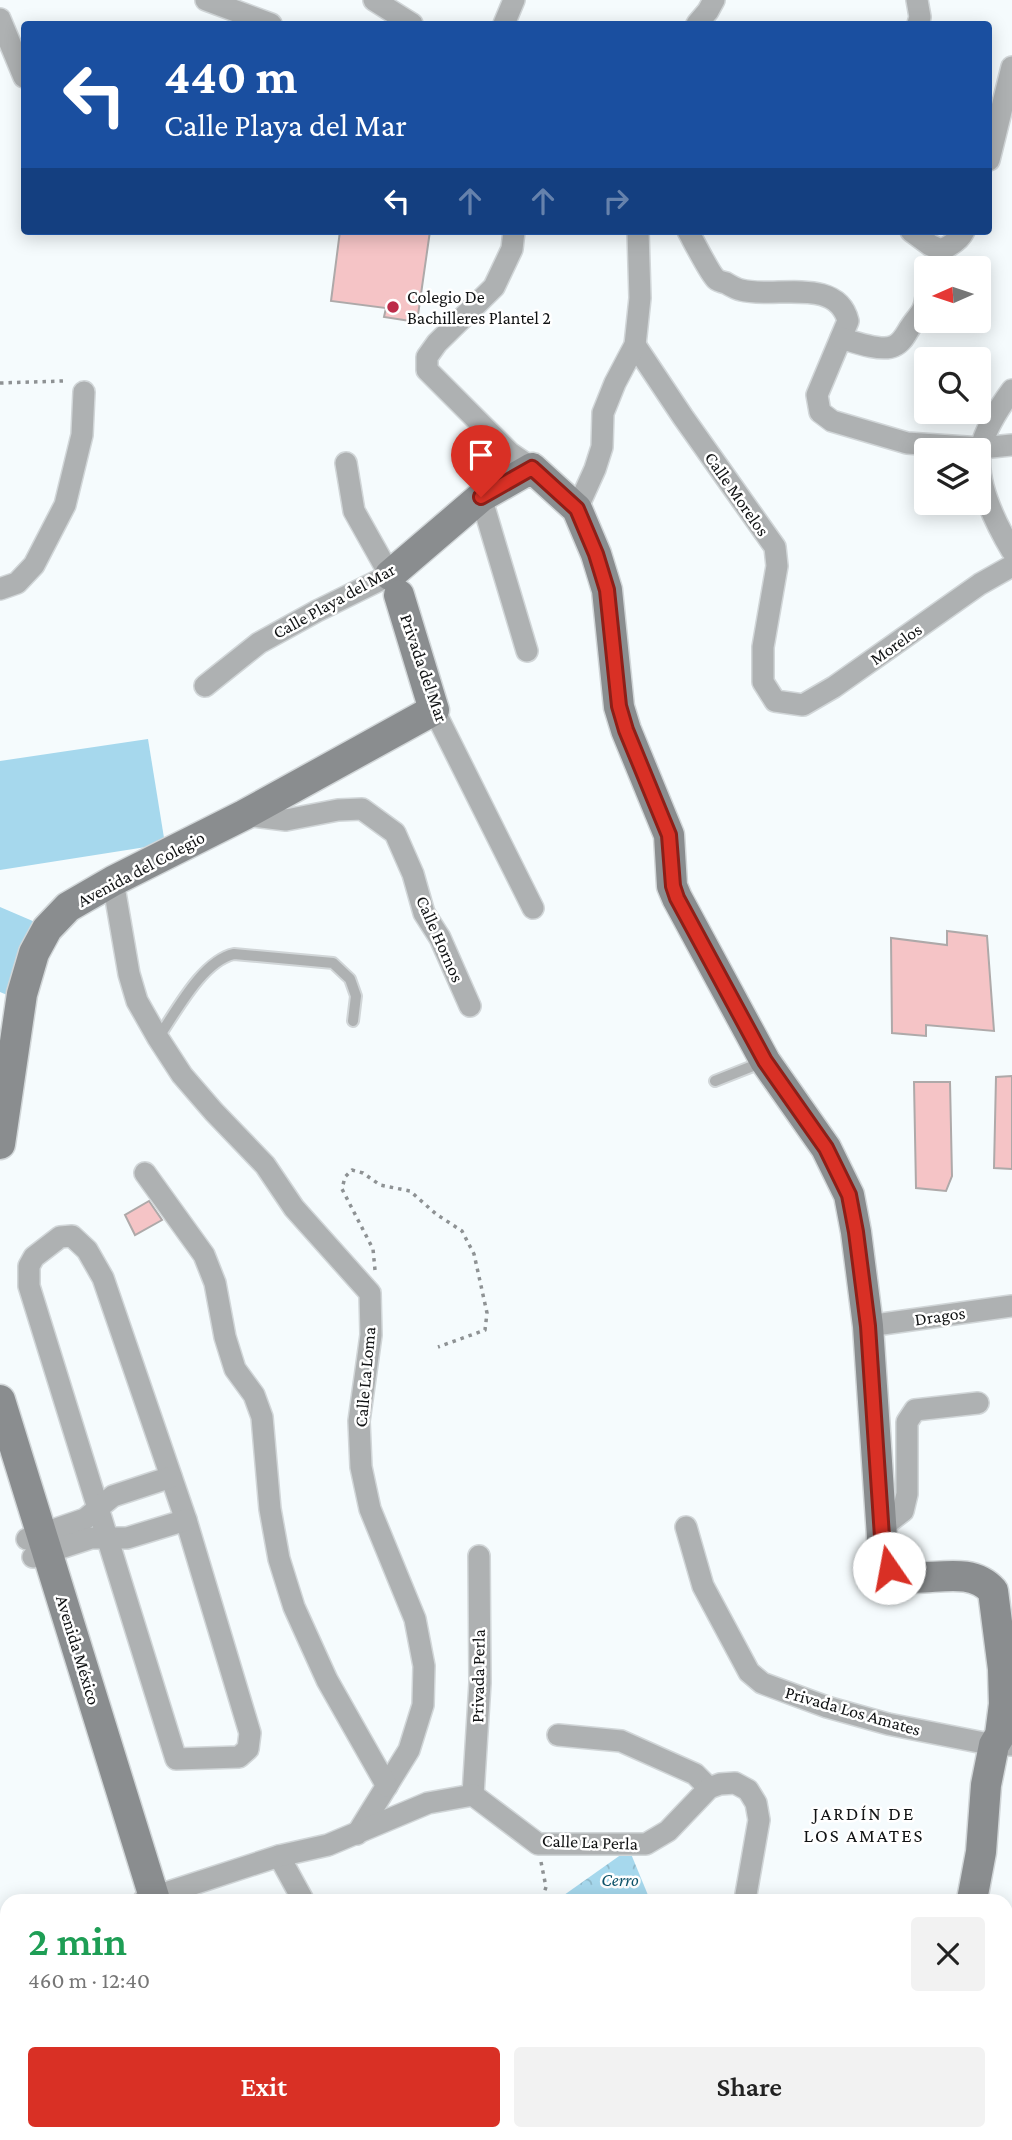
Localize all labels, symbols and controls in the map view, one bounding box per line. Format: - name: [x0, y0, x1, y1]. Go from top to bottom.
- icon: left: [49, 49, 140, 140]
- text: 440 m: [164, 49, 298, 104]
- text: Calle Playa del Mar: [164, 107, 407, 143]
- icon: left: [378, 182, 416, 220]
- icon: ahead: [451, 182, 489, 220]
- icon: ahead: [524, 182, 562, 220]
- icon: right: [597, 182, 635, 220]
- north arrow: [914, 256, 990, 332]
- map controls: [914, 256, 991, 515]
- place label: Colegio De Bachilleres Plantel 2: [407, 287, 551, 328]
- marker: Colegio De Bachilleres Plantel 2: [385, 299, 401, 315]
- button: search: [914, 347, 991, 424]
- pin: [451, 425, 511, 497]
- icon: arrive: [462, 436, 500, 474]
- button: layers: [914, 438, 991, 515]
- street label: Calle Morelos: [701, 448, 773, 540]
- street label: Calle Playa del Mar: [269, 559, 399, 643]
- street label: Privada del Mar: [396, 611, 452, 725]
- street label: Morelos: [866, 619, 926, 669]
- street label: Avenida del Colegio: [74, 827, 208, 911]
- street label: Calle Hornos: [412, 893, 468, 985]
- street label: Dragos: [913, 1303, 967, 1329]
- street label: Calle La Loma: [351, 1326, 379, 1428]
- position arrow: [852, 1531, 926, 1605]
- street label: Avenida México: [52, 1593, 104, 1707]
- street label: Privada Perla: [467, 1629, 489, 1723]
- street label: Privada Los Amates: [783, 1682, 923, 1740]
- district label: JARDÍN DE LOS AMATES: [804, 1803, 924, 1846]
- street label: Calle La Perla: [542, 1830, 638, 1854]
- park label: Cerro: [601, 1870, 639, 1890]
- text: 2 min: [28, 1917, 127, 1964]
- button: close: [911, 1917, 985, 1991]
- text: 460 m · 12:40: [28, 1967, 150, 1993]
- button: Exit: [28, 2047, 500, 2127]
- button: Share: [514, 2047, 985, 2127]

